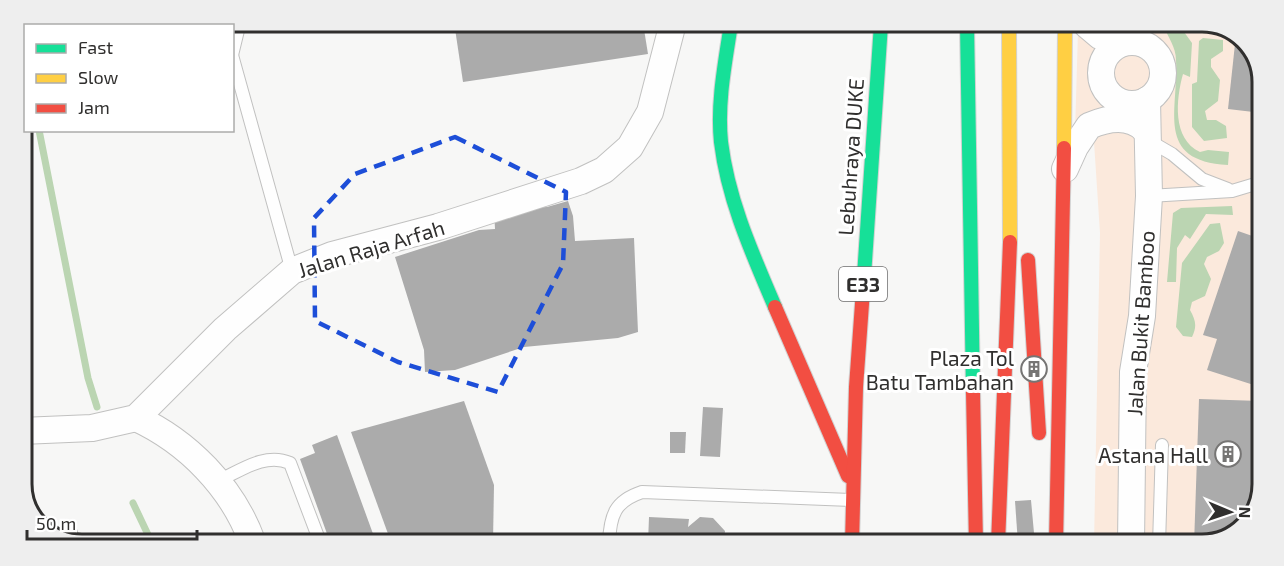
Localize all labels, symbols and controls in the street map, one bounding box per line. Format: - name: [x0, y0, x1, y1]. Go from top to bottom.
- legend: [24, 24, 234, 132]
- text: Fast: [78, 36, 113, 58]
- text: Slow: [78, 66, 119, 88]
- street label: Lebuhraya DUKE: [832, 78, 868, 236]
- text: Jam: [78, 96, 110, 118]
- street label: Jalan Raja Arfah: [295, 214, 448, 283]
- street label: Jalan Bukit Bamboo: [1121, 230, 1159, 416]
- road number: E33: [839, 267, 887, 301]
- place label: Plaza Tol Batu Tambahan: [866, 345, 1015, 394]
- building icon: Plaza Tol Batu Tambahan: [1019, 354, 1049, 384]
- building icon: Astana Hall: [1213, 439, 1243, 469]
- place label: Astana Hall: [1098, 442, 1209, 467]
- north arrow: [1200, 482, 1260, 542]
- scale bar: [27, 503, 196, 541]
- text: N: [1236, 506, 1255, 519]
- text: 50 m: [36, 512, 76, 534]

